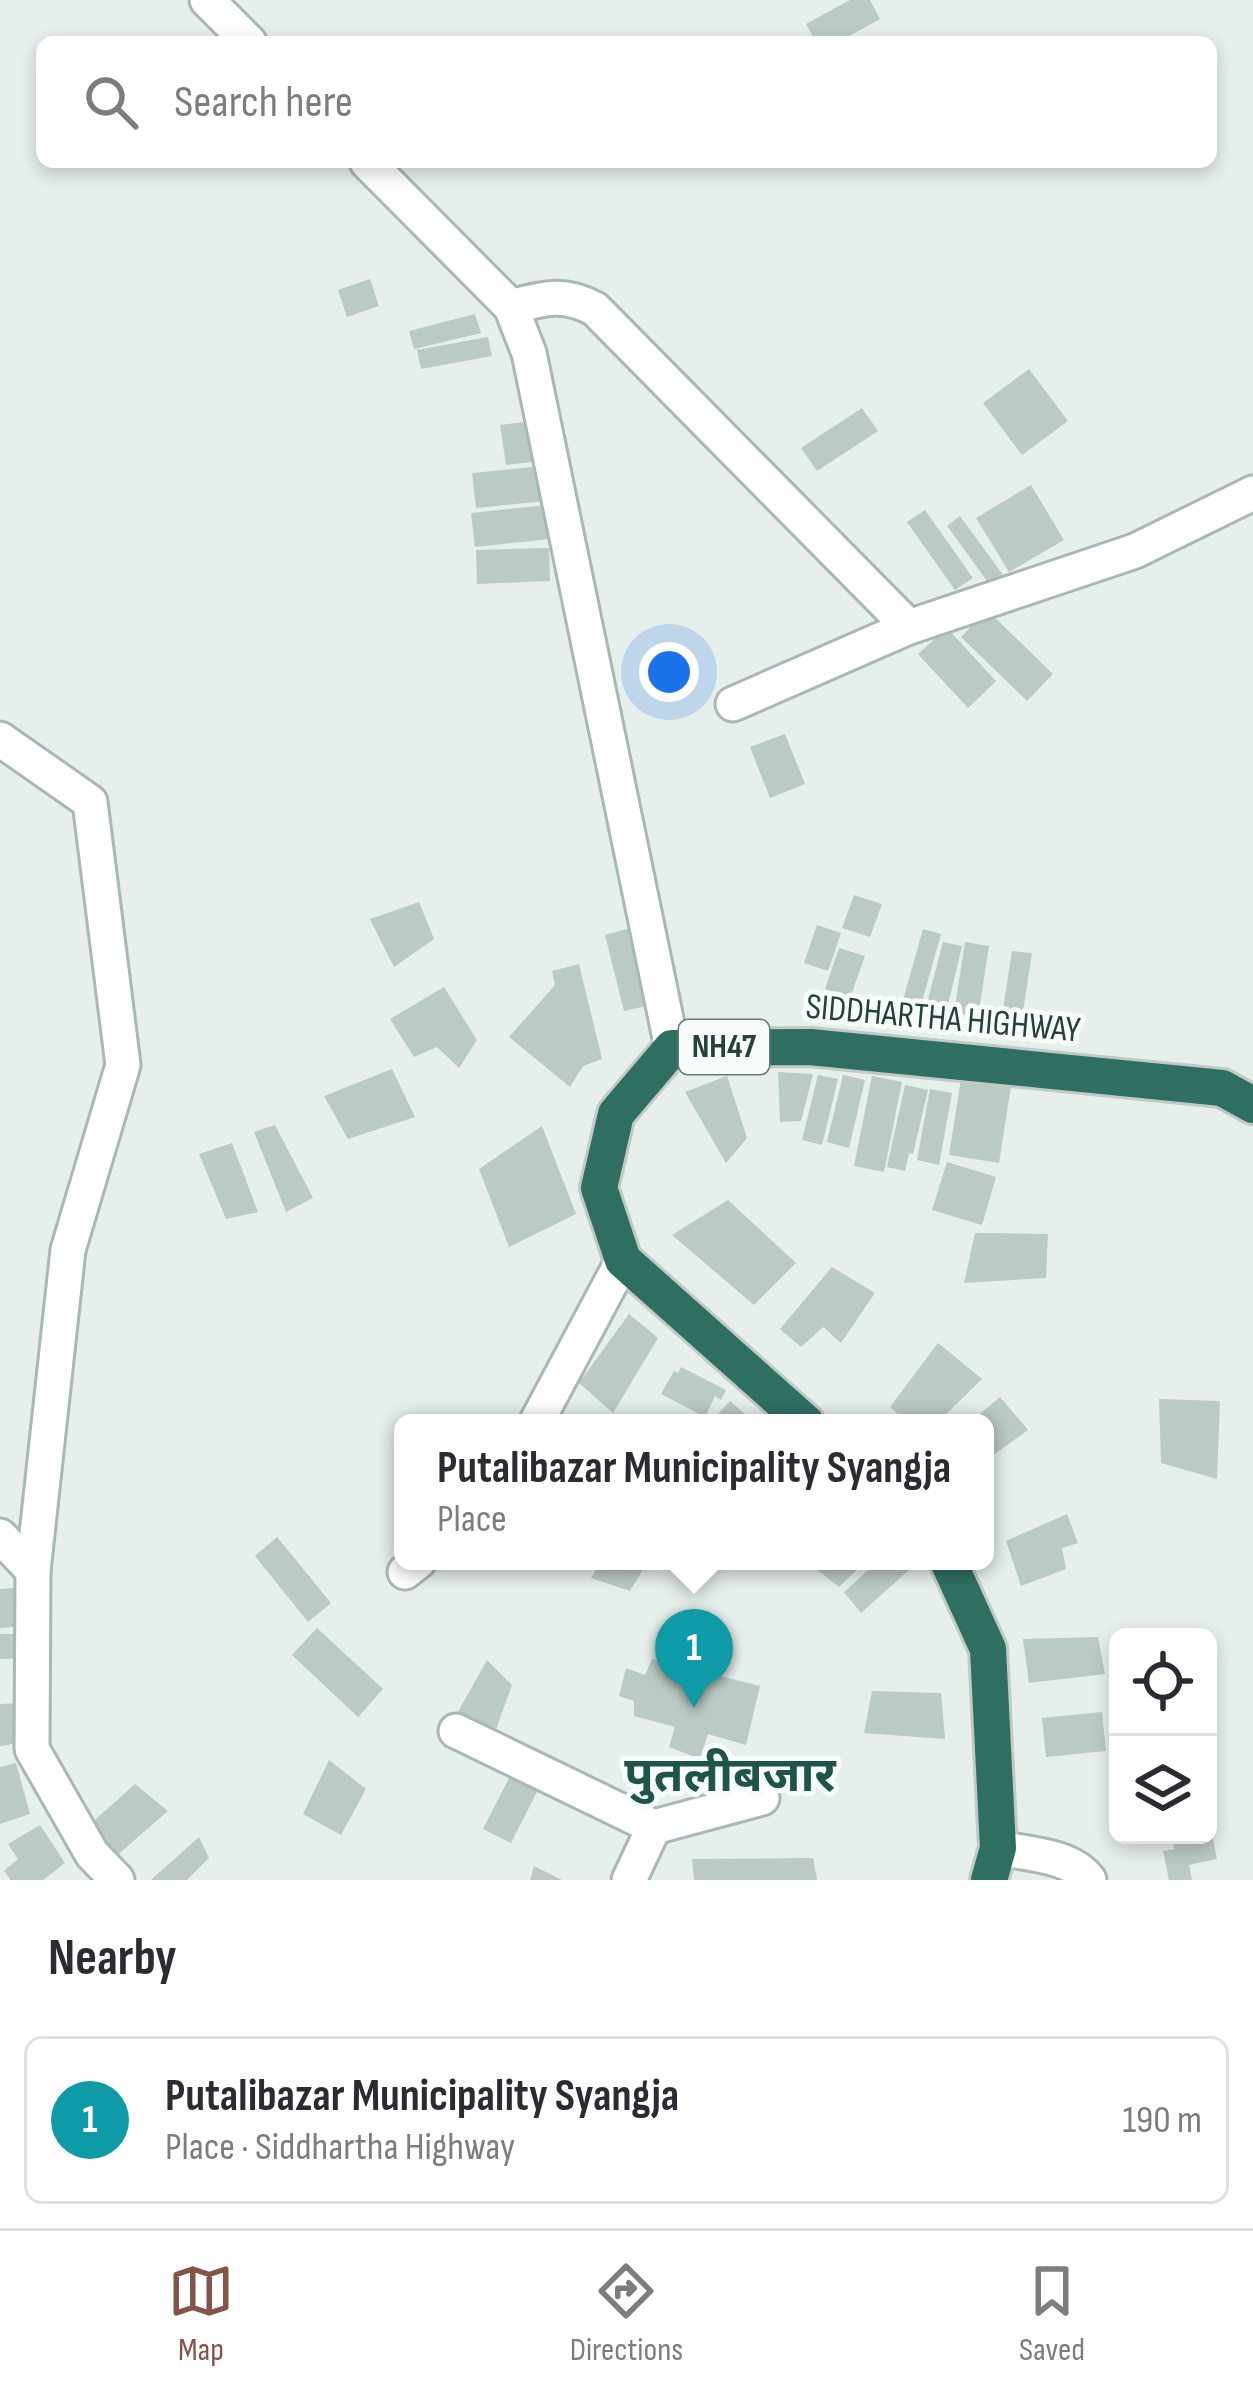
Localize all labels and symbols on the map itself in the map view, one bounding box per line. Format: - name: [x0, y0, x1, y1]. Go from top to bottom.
- your location: [639, 642, 699, 702]
- street label: SIDDHARTHA HIGHWAY: [804, 986, 1082, 1052]
- road number: NH47: [679, 1020, 769, 1074]
- pin: 1: [655, 1609, 733, 1708]
- district label: पुतलीबजार: [624, 1748, 837, 1805]

